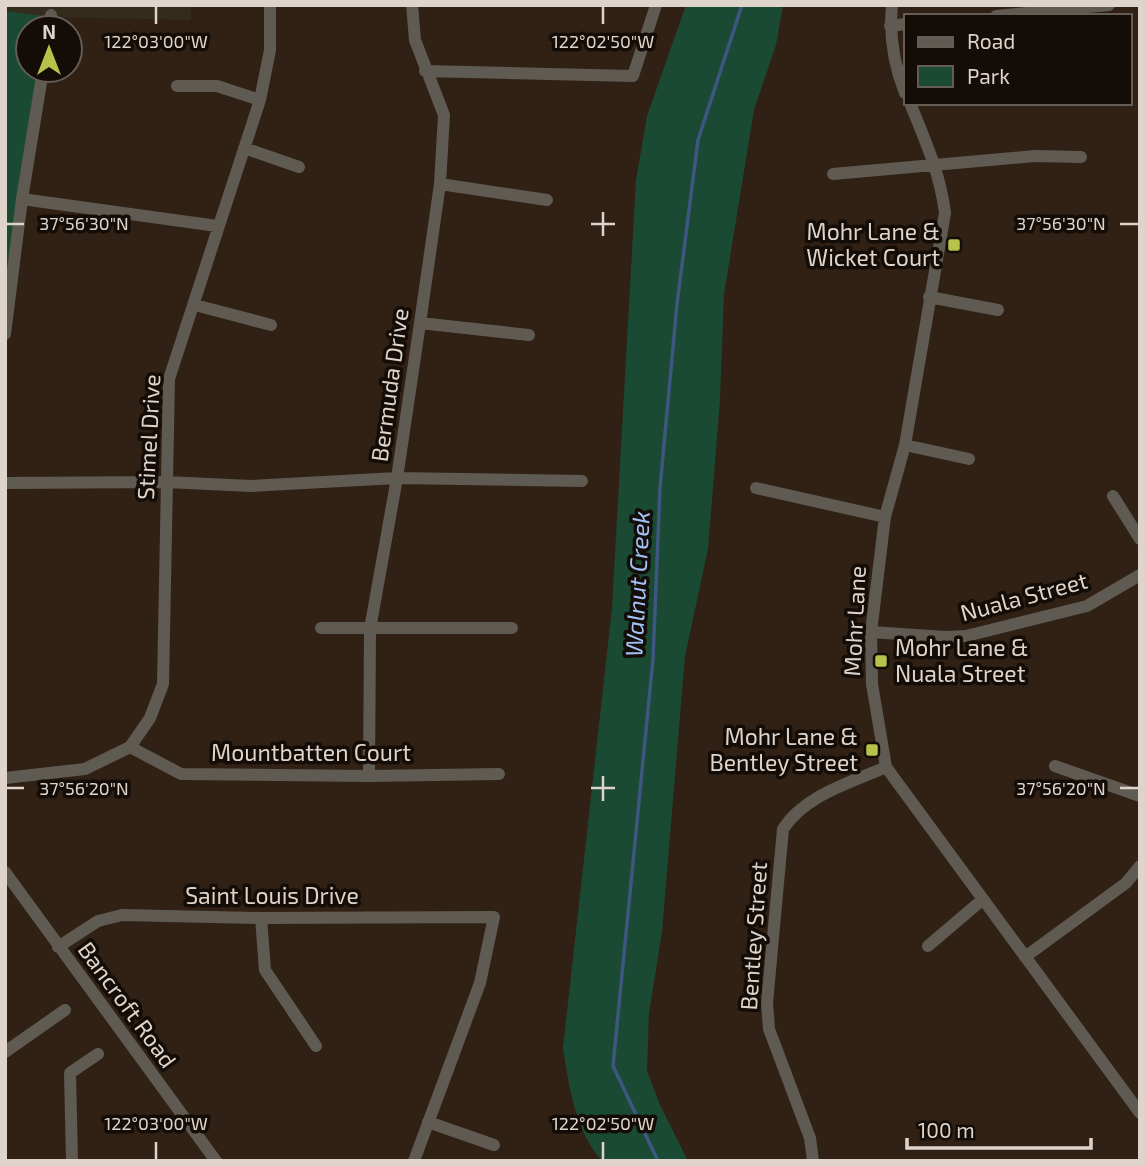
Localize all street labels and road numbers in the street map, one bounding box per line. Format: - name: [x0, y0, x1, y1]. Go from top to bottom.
- street label: Bermuda Drive: [364, 306, 414, 463]
- street label: Stimel Drive: [131, 373, 165, 500]
- street label: Mohr Lane: [837, 565, 871, 677]
- street label: Nuala Street: [957, 566, 1091, 626]
- street label: Mountbatten Court: [211, 738, 411, 766]
- street label: Bentley Street: [734, 861, 772, 1011]
- street label: Saint Louis Drive: [185, 881, 359, 909]
- street label: Bancroft Road: [73, 936, 183, 1073]

